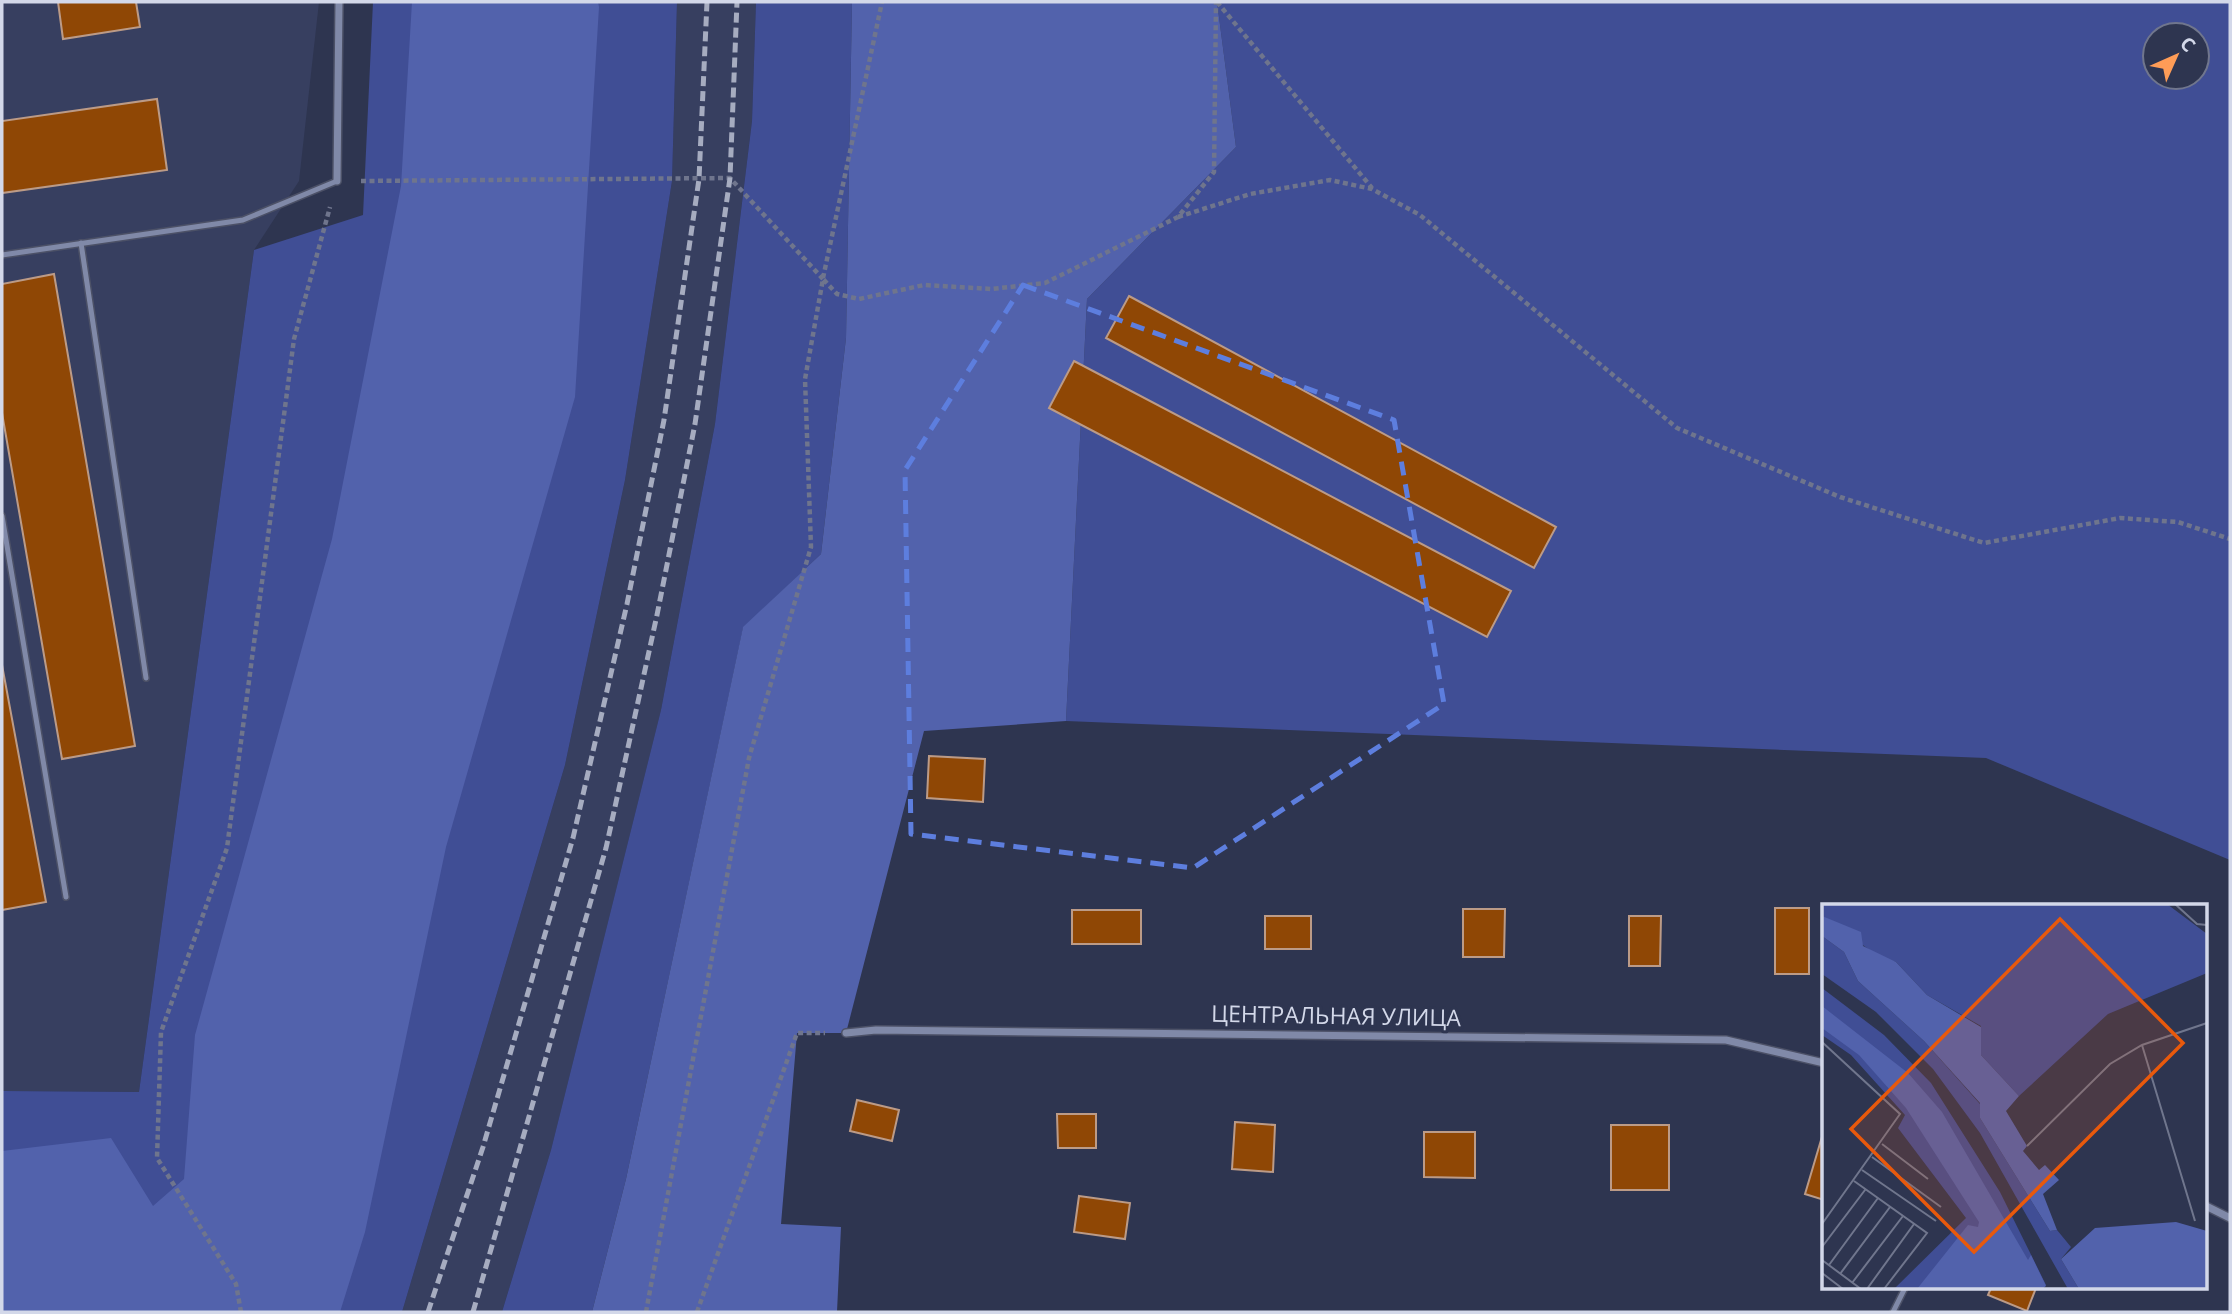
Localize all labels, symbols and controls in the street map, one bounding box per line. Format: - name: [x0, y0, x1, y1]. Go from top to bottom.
- north arrow: [2141, 21, 2211, 91]
- text: С: [2175, 31, 2201, 57]
- inset map: [1822, 904, 2208, 1290]
- street label: ЦЕНТРАЛЬНАЯ УЛИЦА: [1211, 997, 1462, 1033]

